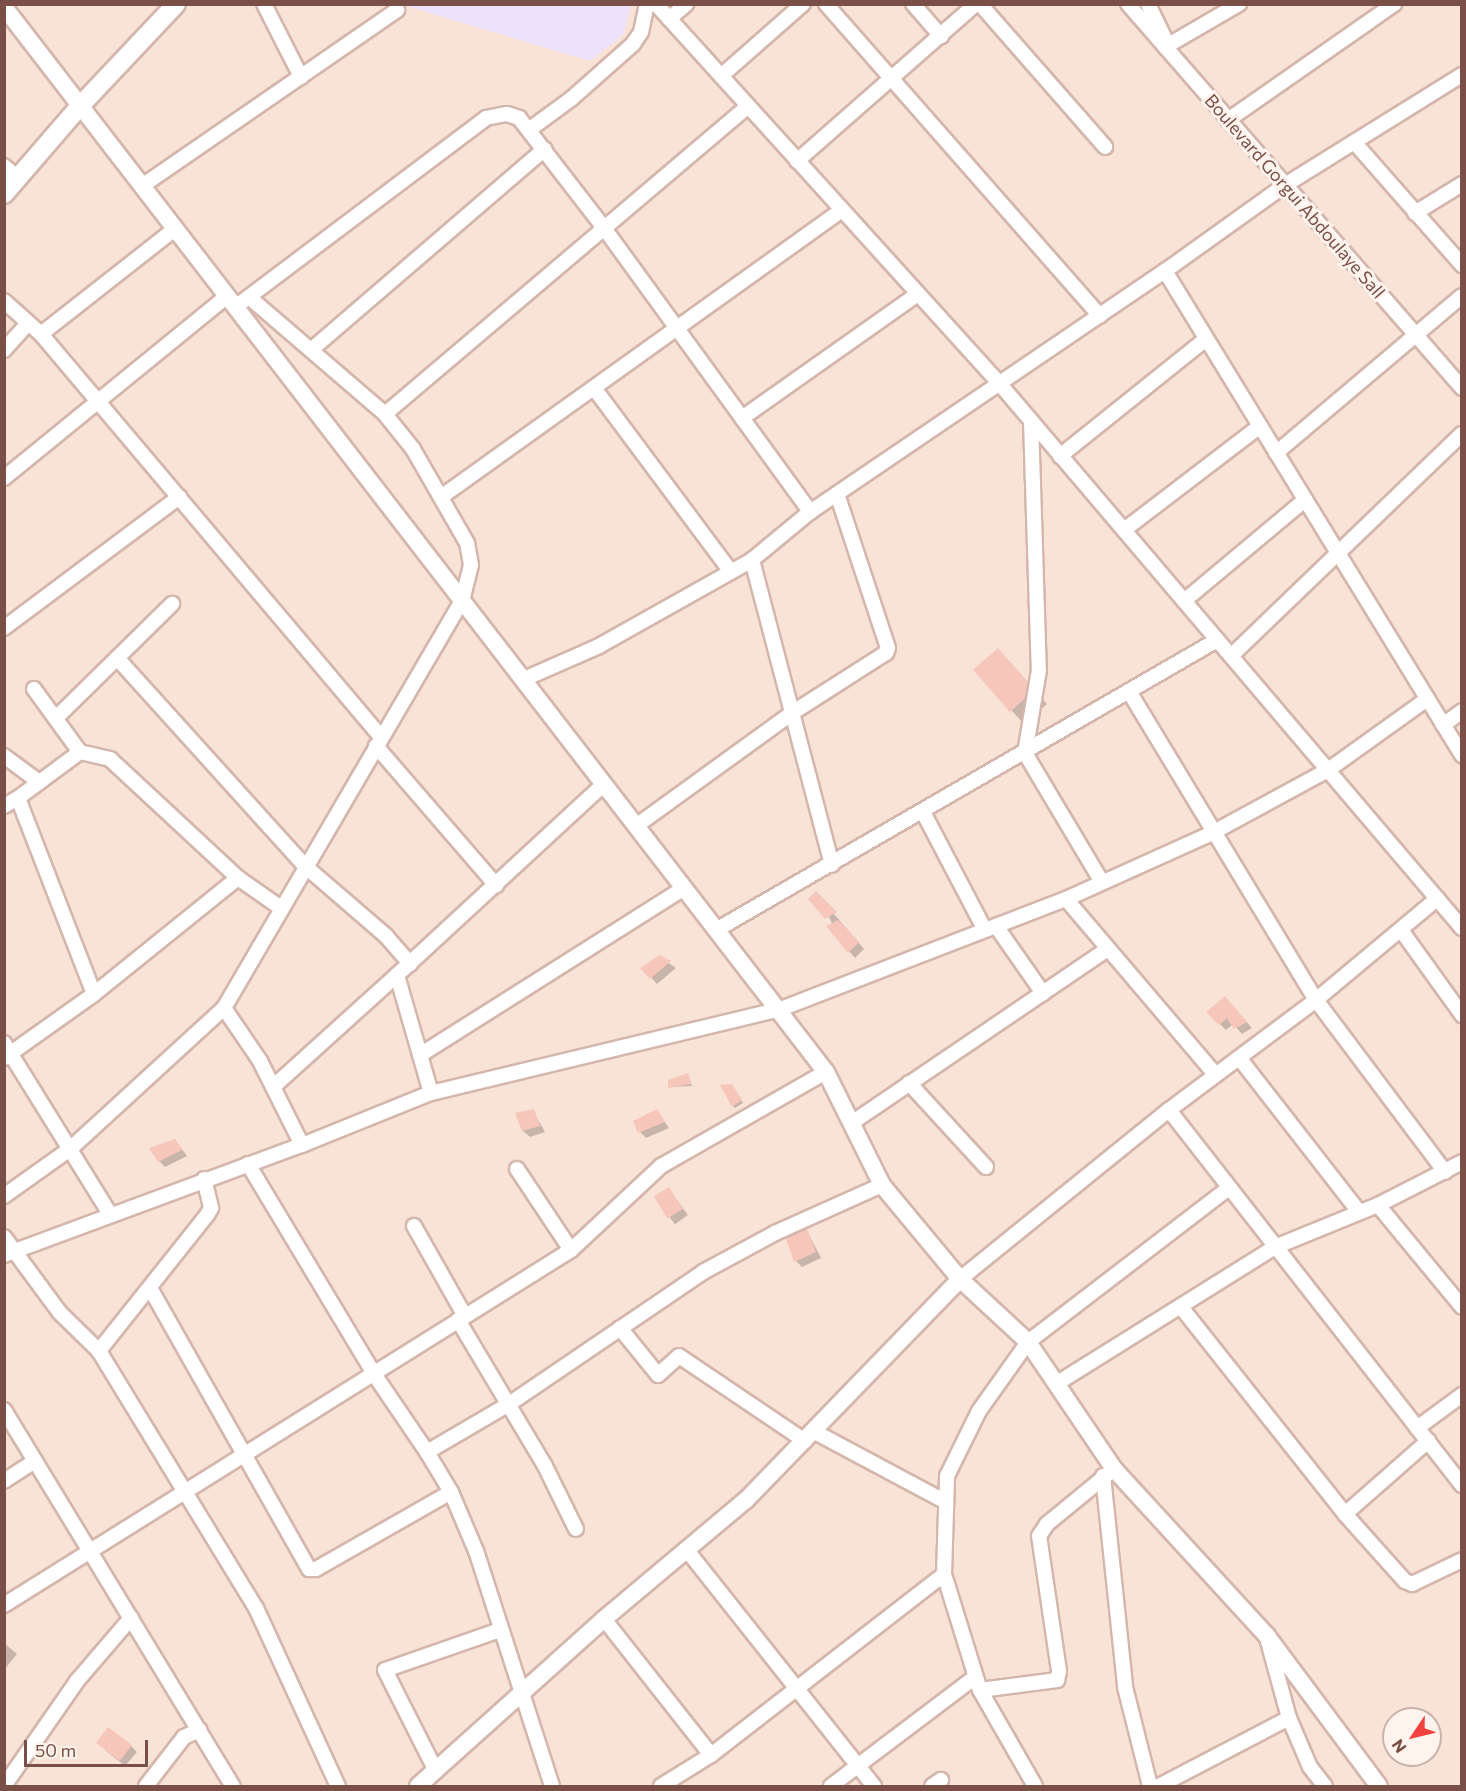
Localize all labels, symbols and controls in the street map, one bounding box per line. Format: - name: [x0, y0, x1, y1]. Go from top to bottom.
- street label: Boulevard Gorgui Abdoulaye Sall: [1200, 89, 1390, 303]
- north arrow: [1382, 1707, 1442, 1767]
- scale bar: [27, 1728, 152, 1766]
- text: N: [1387, 1736, 1410, 1757]
- text: 50 m: [35, 1739, 76, 1761]

